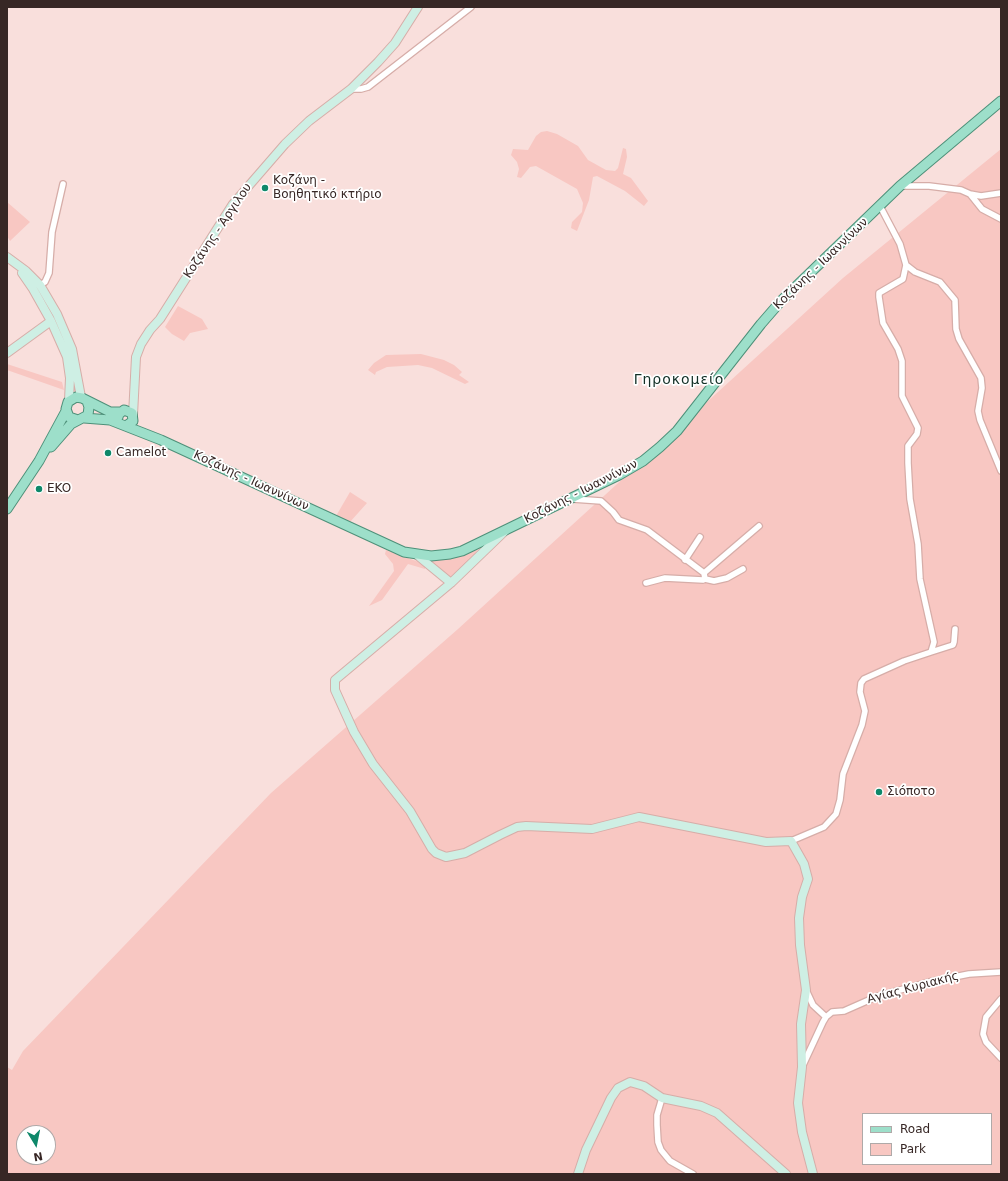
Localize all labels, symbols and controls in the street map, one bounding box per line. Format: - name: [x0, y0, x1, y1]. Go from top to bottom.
- place label: Κοζάνη - Βοηθητικό κτήριο: [273, 174, 382, 202]
- street label: Κοζάνης - Άργιλου: [181, 181, 255, 281]
- marker: Κοζάνη - Βοηθητικό κτήριο: [260, 183, 270, 193]
- street label: Κοζάνης - Ιωαννίνων: [771, 215, 871, 313]
- district label: Γηροκομείο: [634, 372, 724, 388]
- place label: Camelot: [116, 446, 166, 460]
- marker: Camelot: [103, 448, 113, 458]
- street label: Κοζάνης - Ιωαννίνων: [191, 448, 311, 514]
- street label: Κοζάνης - Ιωαννίνων: [522, 457, 640, 527]
- place label: EKO: [47, 482, 71, 496]
- marker: EKO: [34, 484, 44, 494]
- place label: Σιόποτο: [887, 785, 935, 799]
- marker: Σιόποτο: [874, 787, 884, 797]
- street label: Αγίας Κυριακής: [866, 969, 960, 1007]
- legend: [862, 1113, 992, 1165]
- text: Road: [900, 1122, 930, 1136]
- north arrow: [16, 1125, 56, 1165]
- text: Park: [900, 1142, 926, 1156]
- text: N: [32, 1149, 44, 1164]

